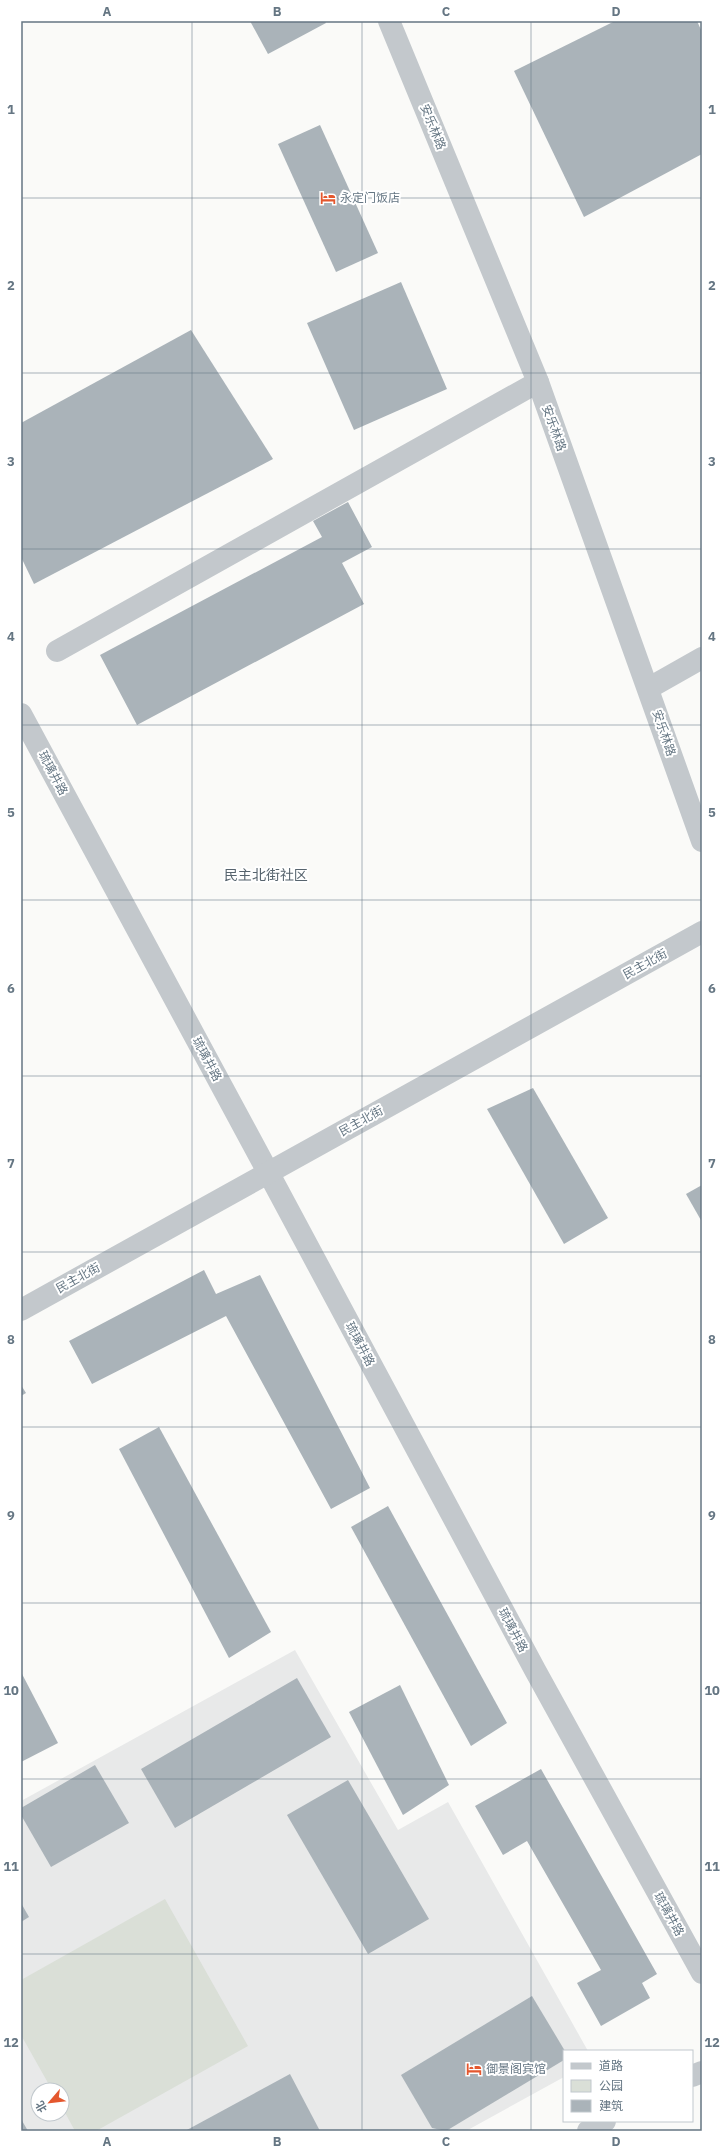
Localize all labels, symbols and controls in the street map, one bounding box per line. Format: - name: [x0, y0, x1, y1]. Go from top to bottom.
- text: A: [103, 3, 112, 20]
- text: B: [273, 3, 282, 20]
- text: C: [442, 3, 451, 20]
- text: D: [611, 3, 621, 20]
- text: 1: [7, 101, 15, 118]
- text: 1: [708, 101, 716, 118]
- street label: 安乐林路: [418, 102, 449, 152]
- hotel icon: 永定门饭店: [319, 189, 337, 207]
- place label: 永定门饭店: [340, 190, 400, 205]
- text: 2: [7, 277, 15, 294]
- text: 2: [708, 277, 716, 294]
- street label: 安乐林路: [539, 403, 570, 453]
- text: 3: [7, 453, 15, 470]
- text: 3: [708, 453, 716, 470]
- text: 4: [7, 628, 15, 645]
- text: 4: [708, 628, 716, 645]
- street label: 安乐林路: [650, 708, 679, 758]
- street label: 琉璃井路: [36, 748, 71, 797]
- text: 5: [7, 804, 15, 821]
- text: 5: [708, 804, 716, 821]
- district label: 民主北街社区: [224, 866, 308, 884]
- street label: 民主北街: [620, 945, 669, 982]
- text: 6: [7, 980, 15, 997]
- text: 6: [708, 980, 716, 997]
- street label: 琉璃井路: [190, 1034, 225, 1083]
- street label: 民主北街: [336, 1102, 385, 1139]
- text: 7: [7, 1155, 15, 1172]
- text: 7: [708, 1155, 716, 1172]
- street label: 民主北街: [53, 1259, 102, 1296]
- street label: 琉璃井路: [343, 1319, 378, 1368]
- text: 8: [7, 1331, 15, 1348]
- text: 8: [708, 1331, 716, 1348]
- text: 9: [7, 1507, 15, 1524]
- text: 9: [708, 1507, 716, 1524]
- street label: 琉璃井路: [496, 1605, 531, 1654]
- text: 10: [3, 1682, 19, 1699]
- text: 10: [704, 1682, 720, 1699]
- text: 11: [3, 1858, 19, 1875]
- text: 11: [704, 1858, 720, 1875]
- street label: 琉璃井路: [651, 1889, 688, 1938]
- text: 12: [3, 2034, 19, 2051]
- text: 12: [704, 2034, 720, 2051]
- legend: [563, 2050, 693, 2122]
- text: 道路: [599, 2058, 623, 2073]
- hotel icon: 御景阁宾馆: [465, 2060, 483, 2078]
- place label: 御景阁宾馆: [486, 2061, 546, 2076]
- text: 公园: [599, 2078, 623, 2093]
- north arrow: [30, 2082, 70, 2122]
- text: 建筑: [599, 2098, 623, 2113]
- text: 北: [32, 2099, 50, 2115]
- text: A: [103, 2133, 112, 2150]
- text: B: [273, 2133, 282, 2150]
- text: C: [442, 2133, 451, 2150]
- text: D: [611, 2133, 621, 2150]

